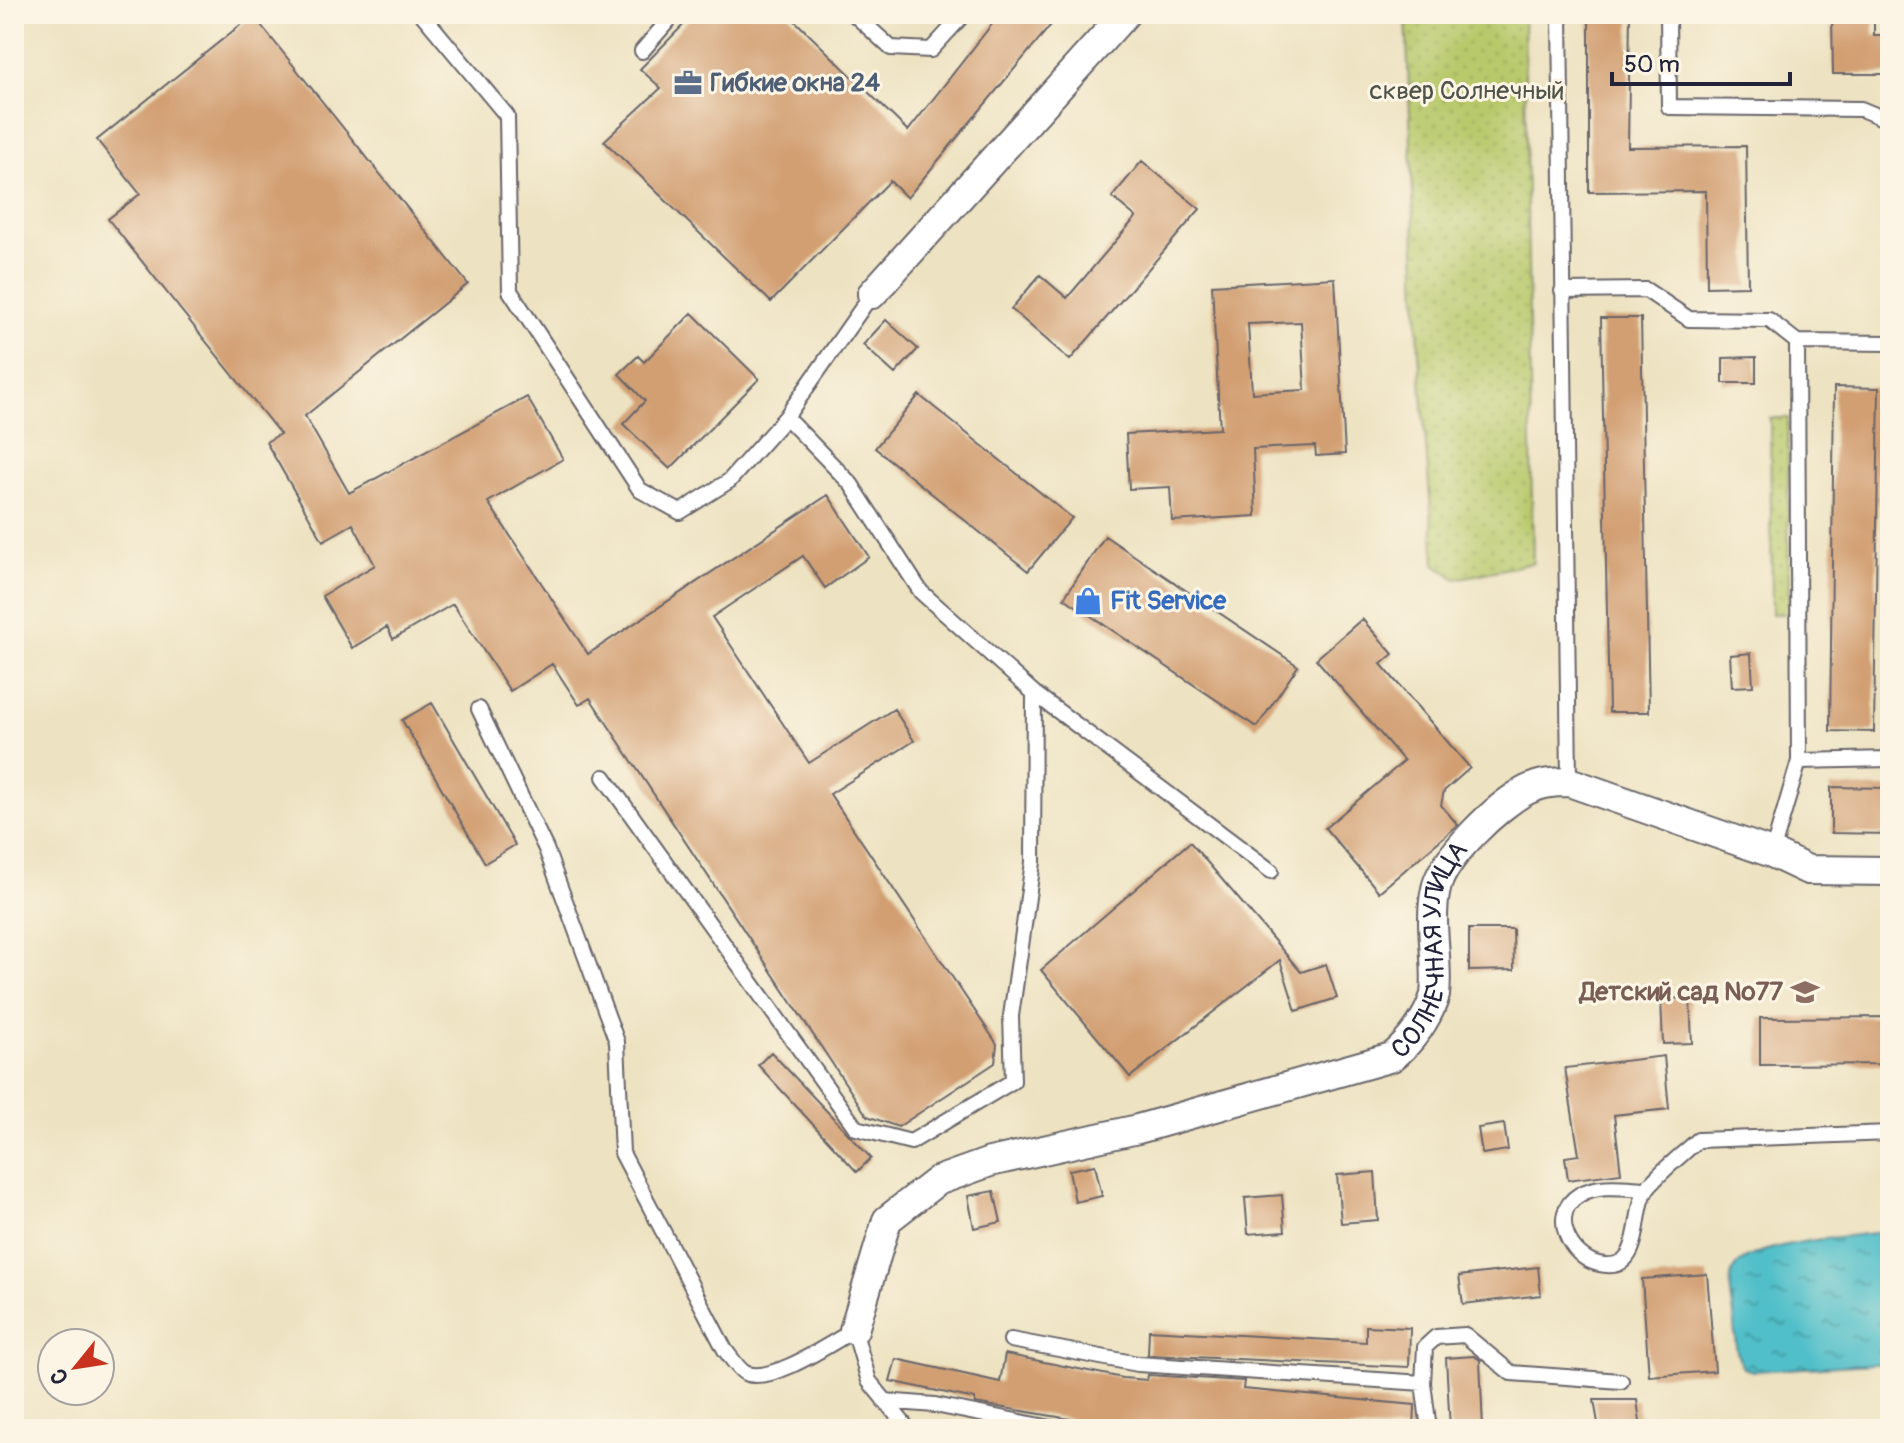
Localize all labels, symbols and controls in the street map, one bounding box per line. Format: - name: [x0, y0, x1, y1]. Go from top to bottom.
- scale bar: [1612, 36, 1790, 86]
- text: 50 m: [1624, 50, 1680, 79]
- place label: Гибкие окна 24: [710, 67, 880, 99]
- office icon: Гибкие окна 24: [673, 68, 703, 98]
- park label: сквер Солнечный: [1370, 75, 1564, 107]
- place label: Fit Service: [1110, 585, 1227, 617]
- shop icon: Fit Service: [1073, 586, 1103, 616]
- street label: СОЛНЕЧНАЯ УЛИЦА: [1385, 835, 1475, 1066]
- place label: Детский сад №77: [1578, 976, 1783, 1008]
- school or university icon: Детский сад №77: [1790, 977, 1820, 1007]
- north arrow: [36, 1327, 116, 1407]
- text: С: [44, 1363, 75, 1389]

